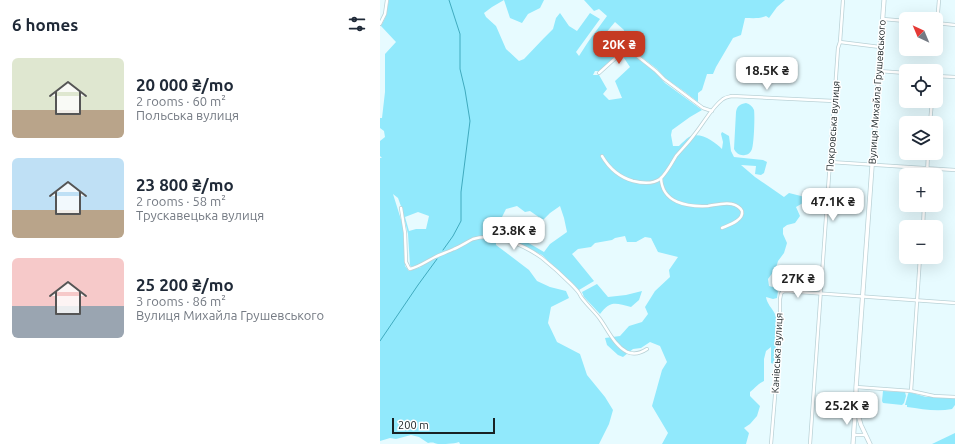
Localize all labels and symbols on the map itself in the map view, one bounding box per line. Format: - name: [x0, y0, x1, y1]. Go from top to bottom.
- north arrow: [899, 12, 943, 56]
- street label: Вулиця Михайла Грушевського: [866, 19, 888, 165]
- pin: 20K ₴: [591, 31, 647, 65]
- pin: 18.5K ₴: [730, 57, 804, 91]
- street label: Покровська вулиця: [824, 80, 842, 172]
- pin: 47.1K ₴: [796, 188, 870, 222]
- pin: 23.8K ₴: [477, 217, 551, 251]
- pin: 27K ₴: [770, 265, 826, 299]
- street label: Канівська вулиця: [769, 312, 785, 394]
- pin: 25.2K ₴: [810, 392, 884, 426]
- scale bar: [392, 416, 495, 435]

